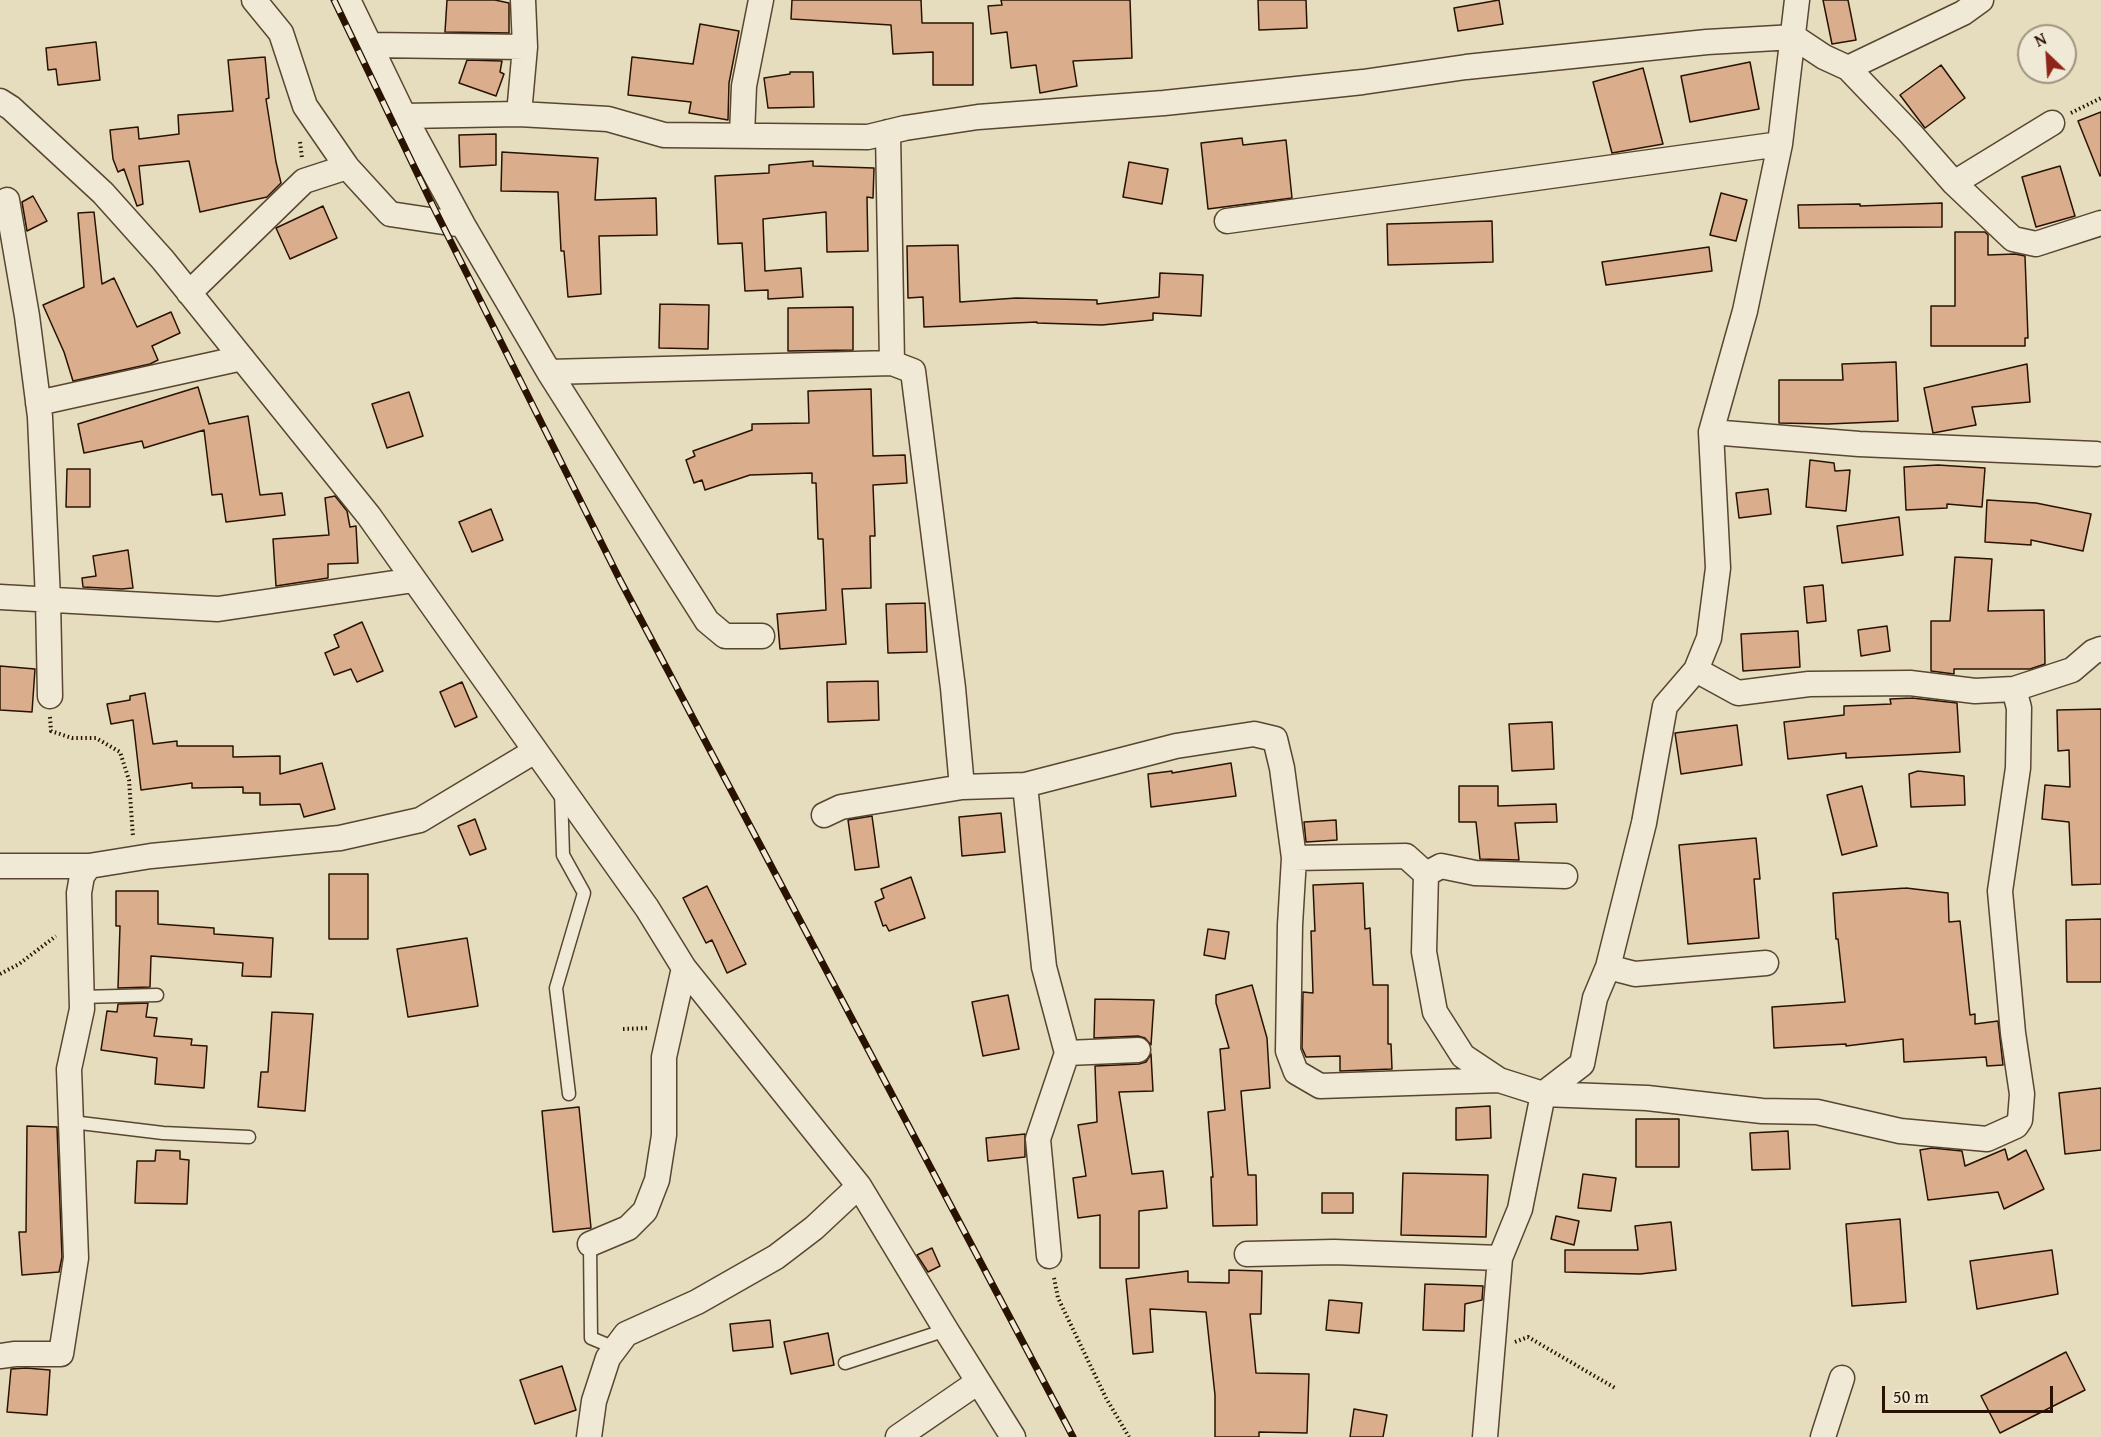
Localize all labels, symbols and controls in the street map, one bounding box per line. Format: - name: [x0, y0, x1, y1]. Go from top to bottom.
- north arrow: [2017, 24, 2077, 84]
- text: N: [2030, 26, 2050, 53]
- scale bar: [1885, 1374, 2056, 1412]
- text: 50 m: [1893, 1383, 1929, 1410]

